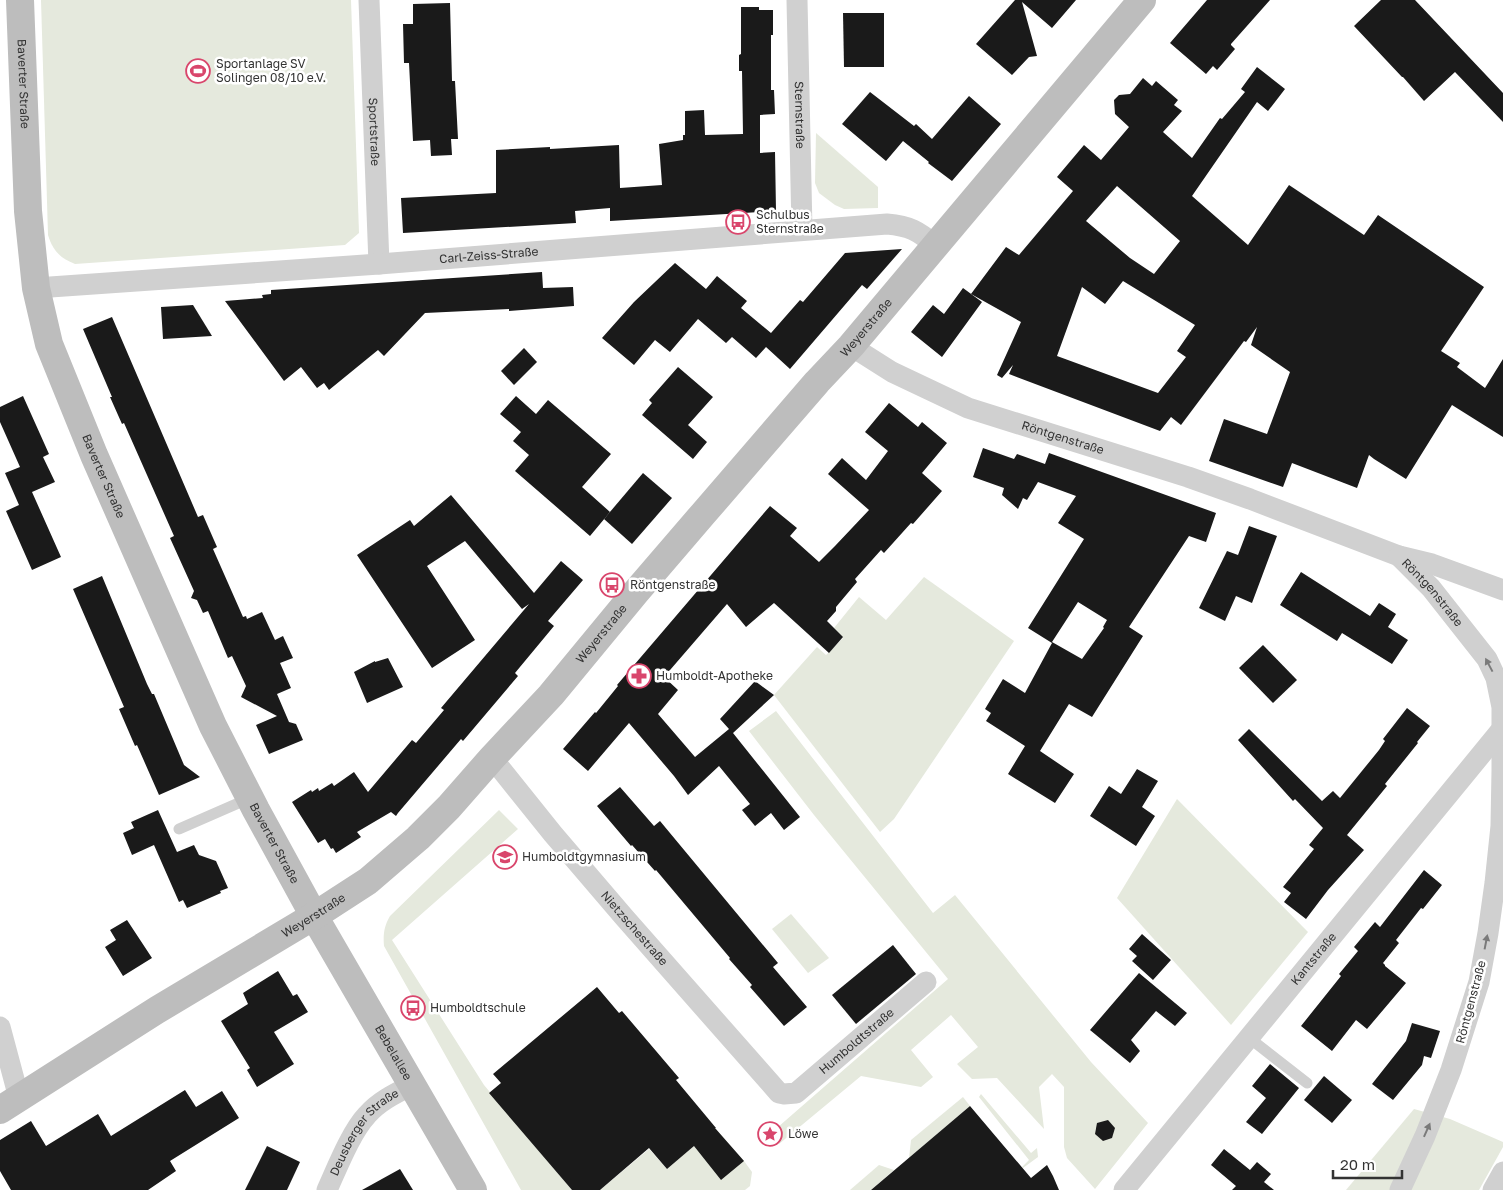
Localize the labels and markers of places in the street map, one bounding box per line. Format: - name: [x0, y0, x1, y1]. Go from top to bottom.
- place label: Sportanlage SV Solingen 08/10 e.V.: [216, 56, 326, 85]
- sports icon: Sportanlage SV Solingen 08/10 e.V.: [185, 58, 211, 84]
- place label: Schulbus Sternstraße: [756, 207, 824, 236]
- bus stop icon: Schulbus Sternstraße: [725, 209, 751, 235]
- bus stop icon: Röntgenstraße: [599, 572, 625, 598]
- place label: Röntgenstraße: [630, 577, 715, 592]
- pharmacy icon: Humboldt-Apotheke: [626, 663, 652, 689]
- place label: Humboldt-Apotheke: [656, 668, 773, 683]
- school or university icon: Humboldtgymnasium: [492, 844, 518, 870]
- place label: Humboldtgymnasium: [522, 849, 646, 864]
- bus stop icon: Humboldtschule: [400, 995, 426, 1021]
- place label: Humboldtschule: [430, 1000, 526, 1015]
- place icon: Löwe: [757, 1121, 783, 1147]
- place label: Löwe: [788, 1126, 818, 1141]

